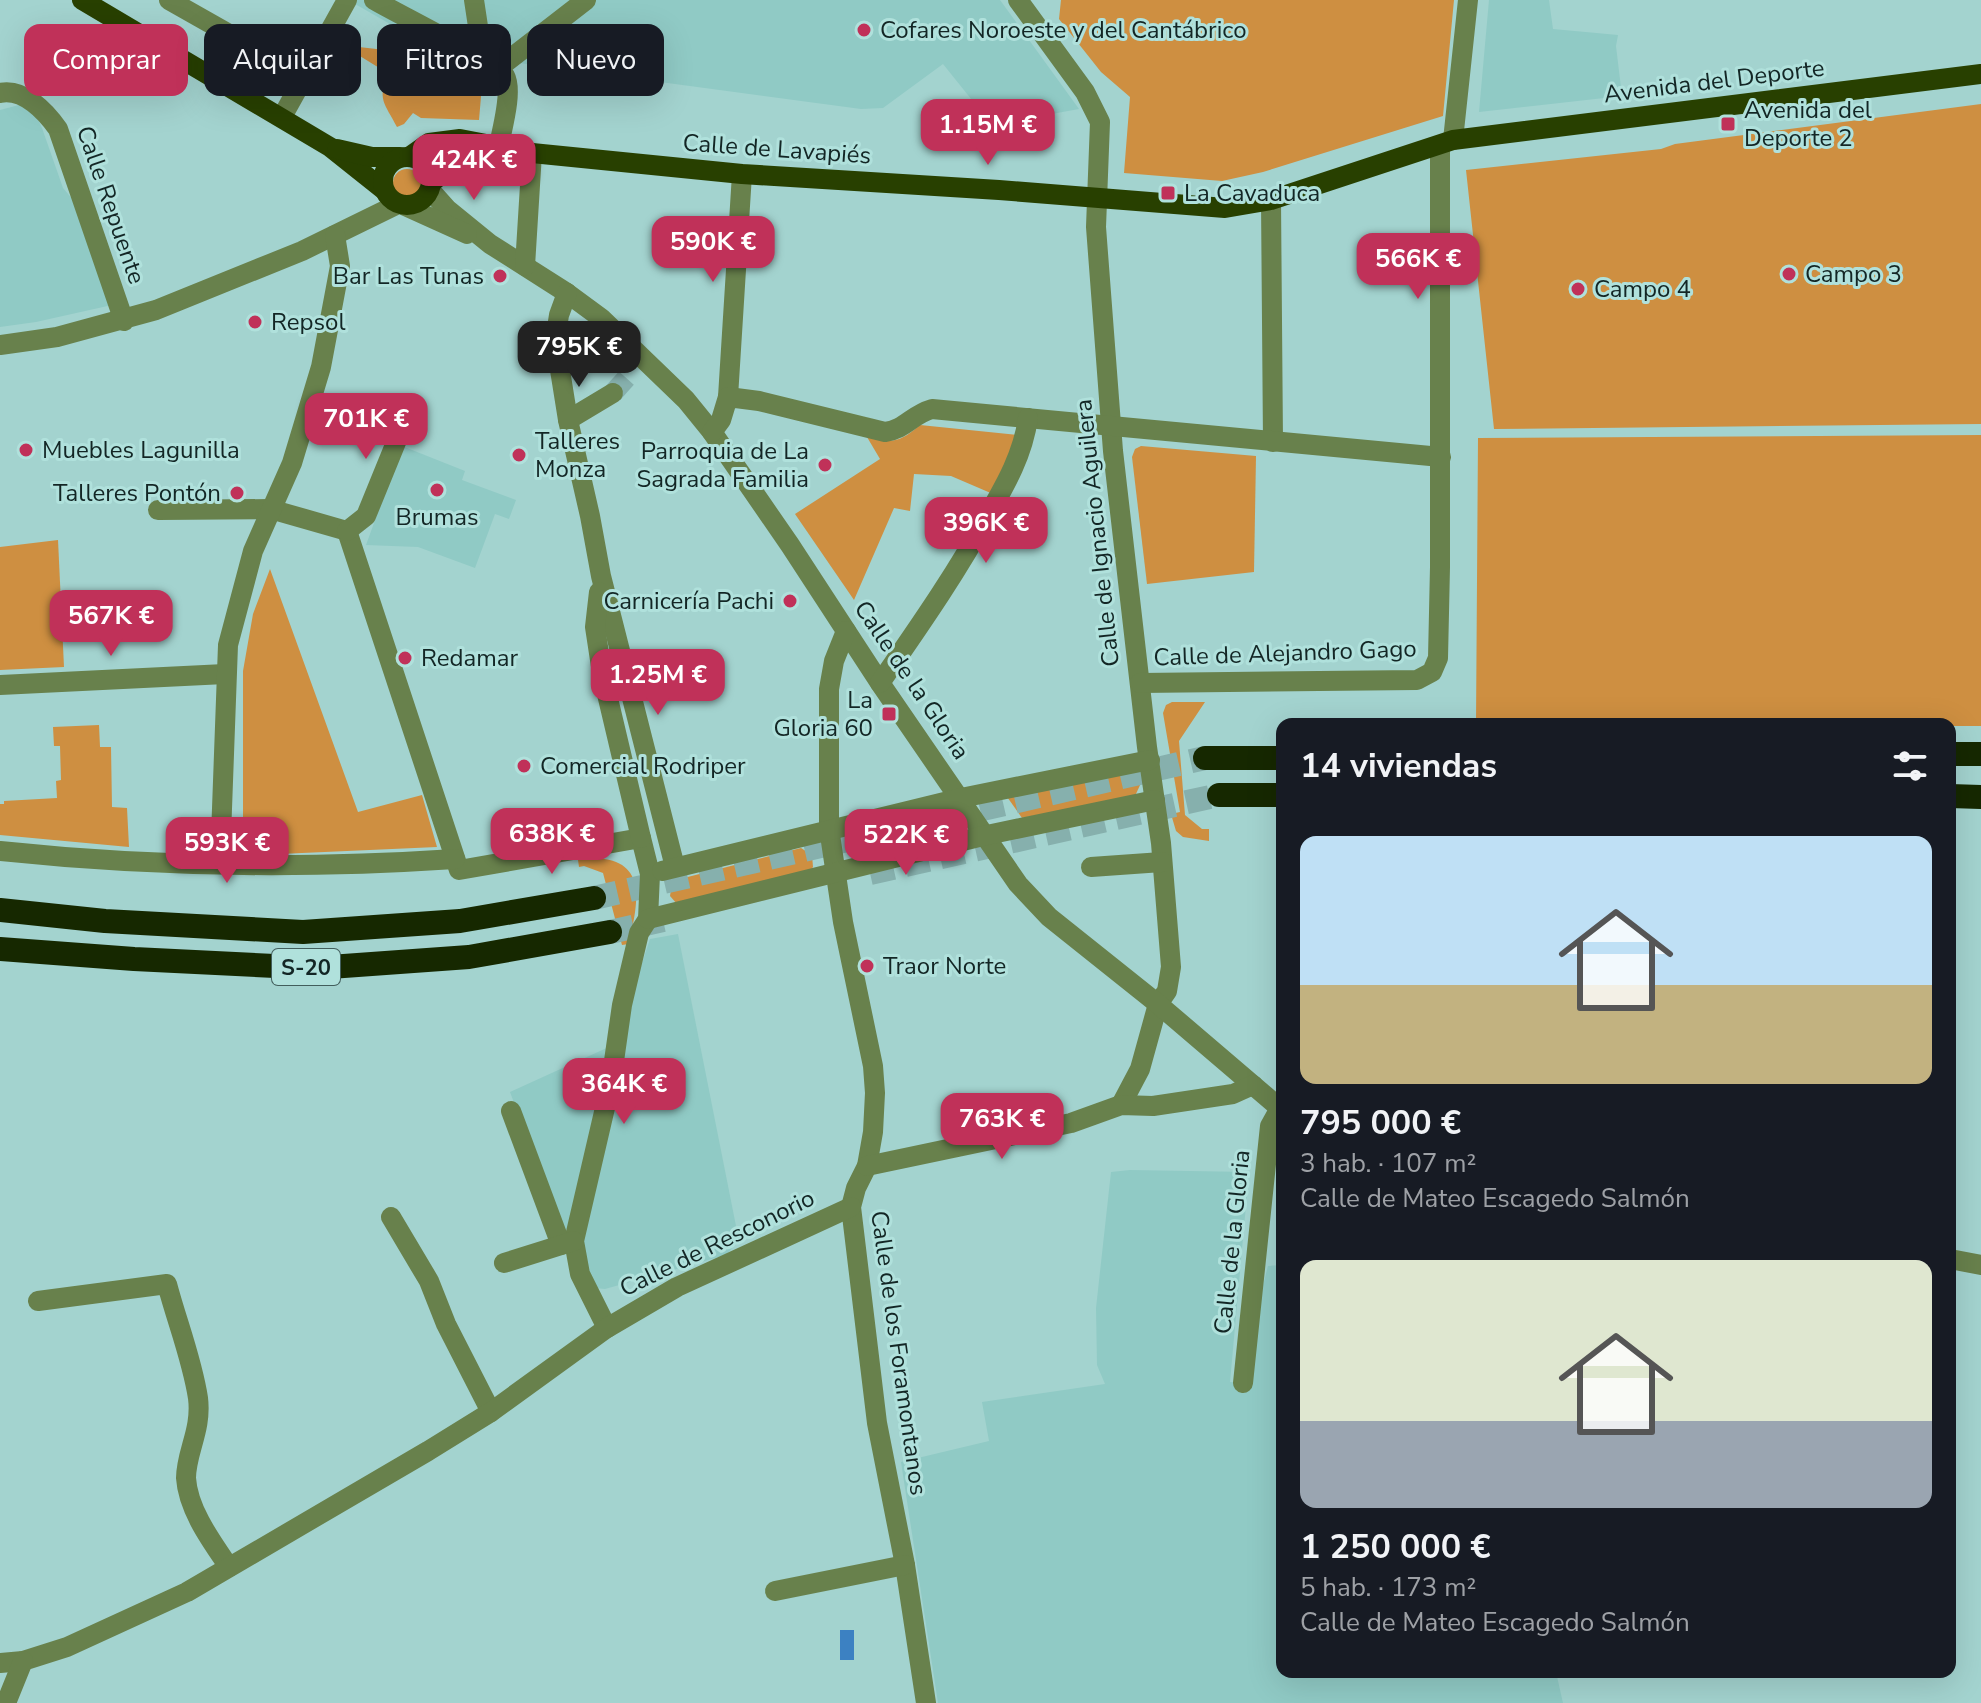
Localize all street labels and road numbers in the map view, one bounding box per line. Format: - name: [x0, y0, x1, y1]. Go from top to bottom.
- street label: Avenida del Deporte: [1602, 52, 1826, 110]
- street label: Calle Repuente: [69, 122, 153, 288]
- street label: Calle de Lavapiés: [682, 126, 872, 172]
- street label: Calle de Ignacio Aguilera: [1067, 398, 1127, 668]
- street label: Calle de la Gloria: [847, 594, 977, 766]
- street label: Calle de Alejandro Gago: [1153, 632, 1417, 674]
- road number: S-20: [272, 949, 340, 985]
- street label: Calle de la Gloria: [1206, 1148, 1258, 1336]
- street label: Calle de Resconorio: [614, 1182, 820, 1304]
- street label: Calle de los Foramontanos: [863, 1209, 935, 1497]

